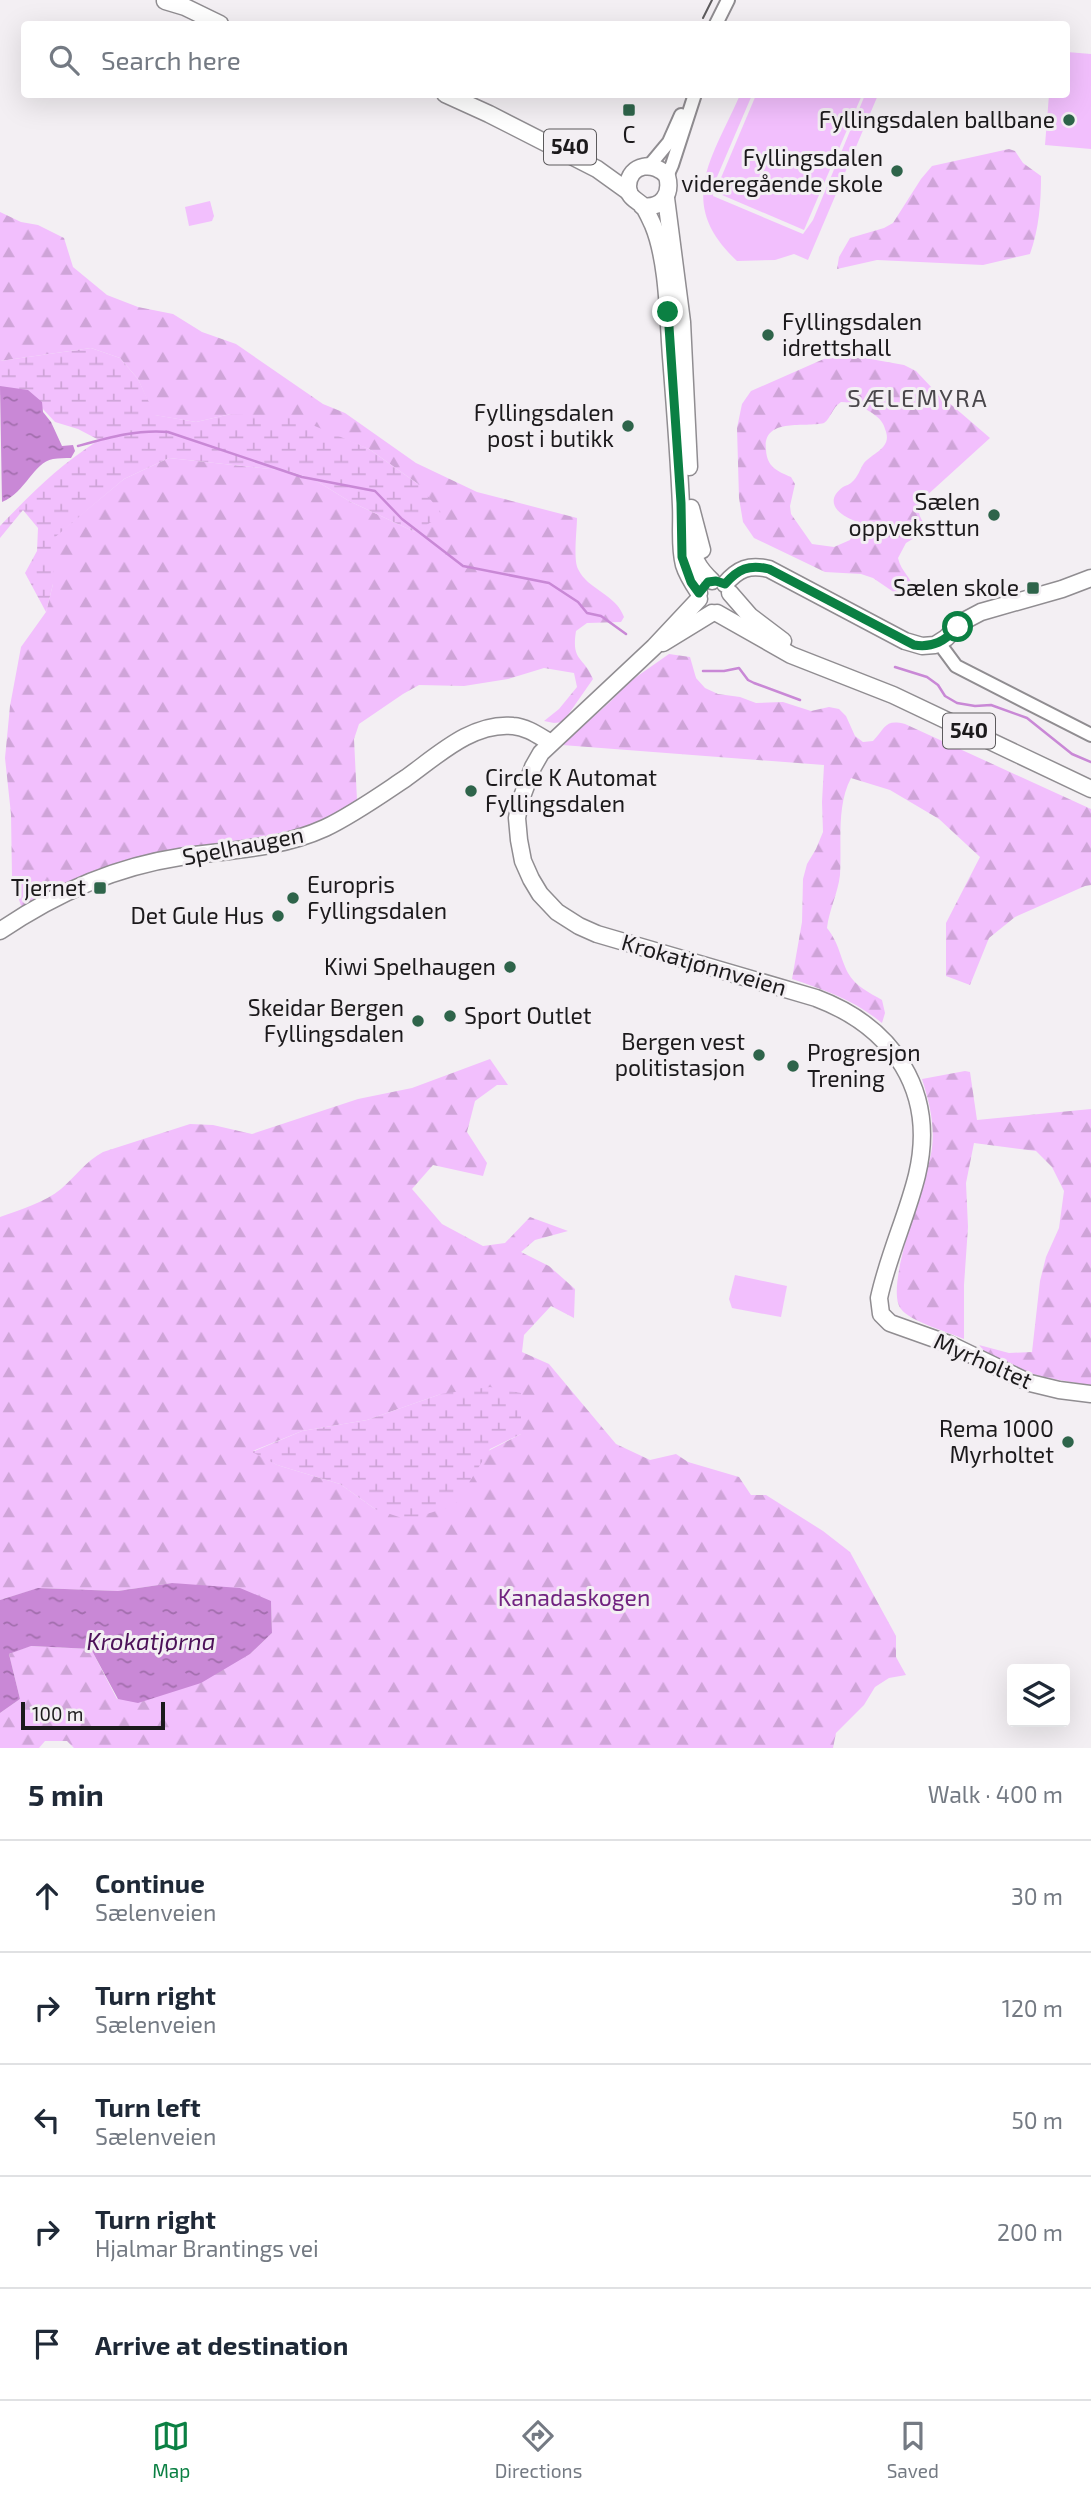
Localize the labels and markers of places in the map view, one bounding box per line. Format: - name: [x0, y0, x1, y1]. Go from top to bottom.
- marker: C: [621, 102, 637, 118]
- place label: Fyllingsdalen ballbane: [819, 105, 1055, 133]
- marker: Fyllingsdalen ballbane: [1061, 112, 1077, 128]
- place label: C: [622, 120, 636, 148]
- place label: Fyllingsdalen videregående skole: [681, 143, 883, 197]
- marker: Fyllingsdalen videregående skole: [889, 163, 905, 179]
- place label: Fyllingsdalen idrettshall: [782, 307, 922, 361]
- marker: Fyllingsdalen idrettshall: [760, 327, 776, 343]
- place label: Fyllingsdalen post i butikk: [474, 398, 614, 452]
- marker: Fyllingsdalen post i butikk: [620, 418, 636, 434]
- place label: Sælen oppveksttun: [849, 487, 980, 541]
- marker: Sælen oppveksttun: [986, 507, 1002, 523]
- place label: Sælen skole: [893, 573, 1019, 601]
- marker: Sælen skole: [1025, 580, 1041, 596]
- place label: Circle K Automat Fyllingsdalen: [485, 763, 657, 817]
- marker: Circle K Automat Fyllingsdalen: [463, 783, 479, 799]
- place label: Europris Fyllingsdalen: [307, 870, 447, 924]
- place label: Tjernet: [11, 873, 86, 901]
- marker: Tjernet: [92, 880, 108, 896]
- marker: Europris Fyllingsdalen: [285, 890, 301, 906]
- place label: Det Gule Hus: [130, 901, 264, 929]
- marker: Det Gule Hus: [270, 908, 286, 924]
- place label: Kiwi Spelhaugen: [324, 952, 496, 980]
- marker: Kiwi Spelhaugen: [502, 959, 518, 975]
- place label: Skeidar Bergen Fyllingsdalen: [248, 993, 404, 1047]
- place label: Sport Outlet: [464, 1001, 592, 1029]
- marker: Sport Outlet: [442, 1008, 458, 1024]
- marker: Skeidar Bergen Fyllingsdalen: [410, 1013, 426, 1029]
- place label: Bergen vest politistasjon: [615, 1027, 745, 1081]
- place label: Progresjon Trening: [807, 1038, 921, 1092]
- marker: Bergen vest politistasjon: [751, 1047, 767, 1063]
- marker: Progresjon Trening: [785, 1058, 801, 1074]
- place label: Rema 1000 Myrholtet: [939, 1414, 1054, 1468]
- marker: Rema 1000 Myrholtet: [1060, 1434, 1076, 1450]

